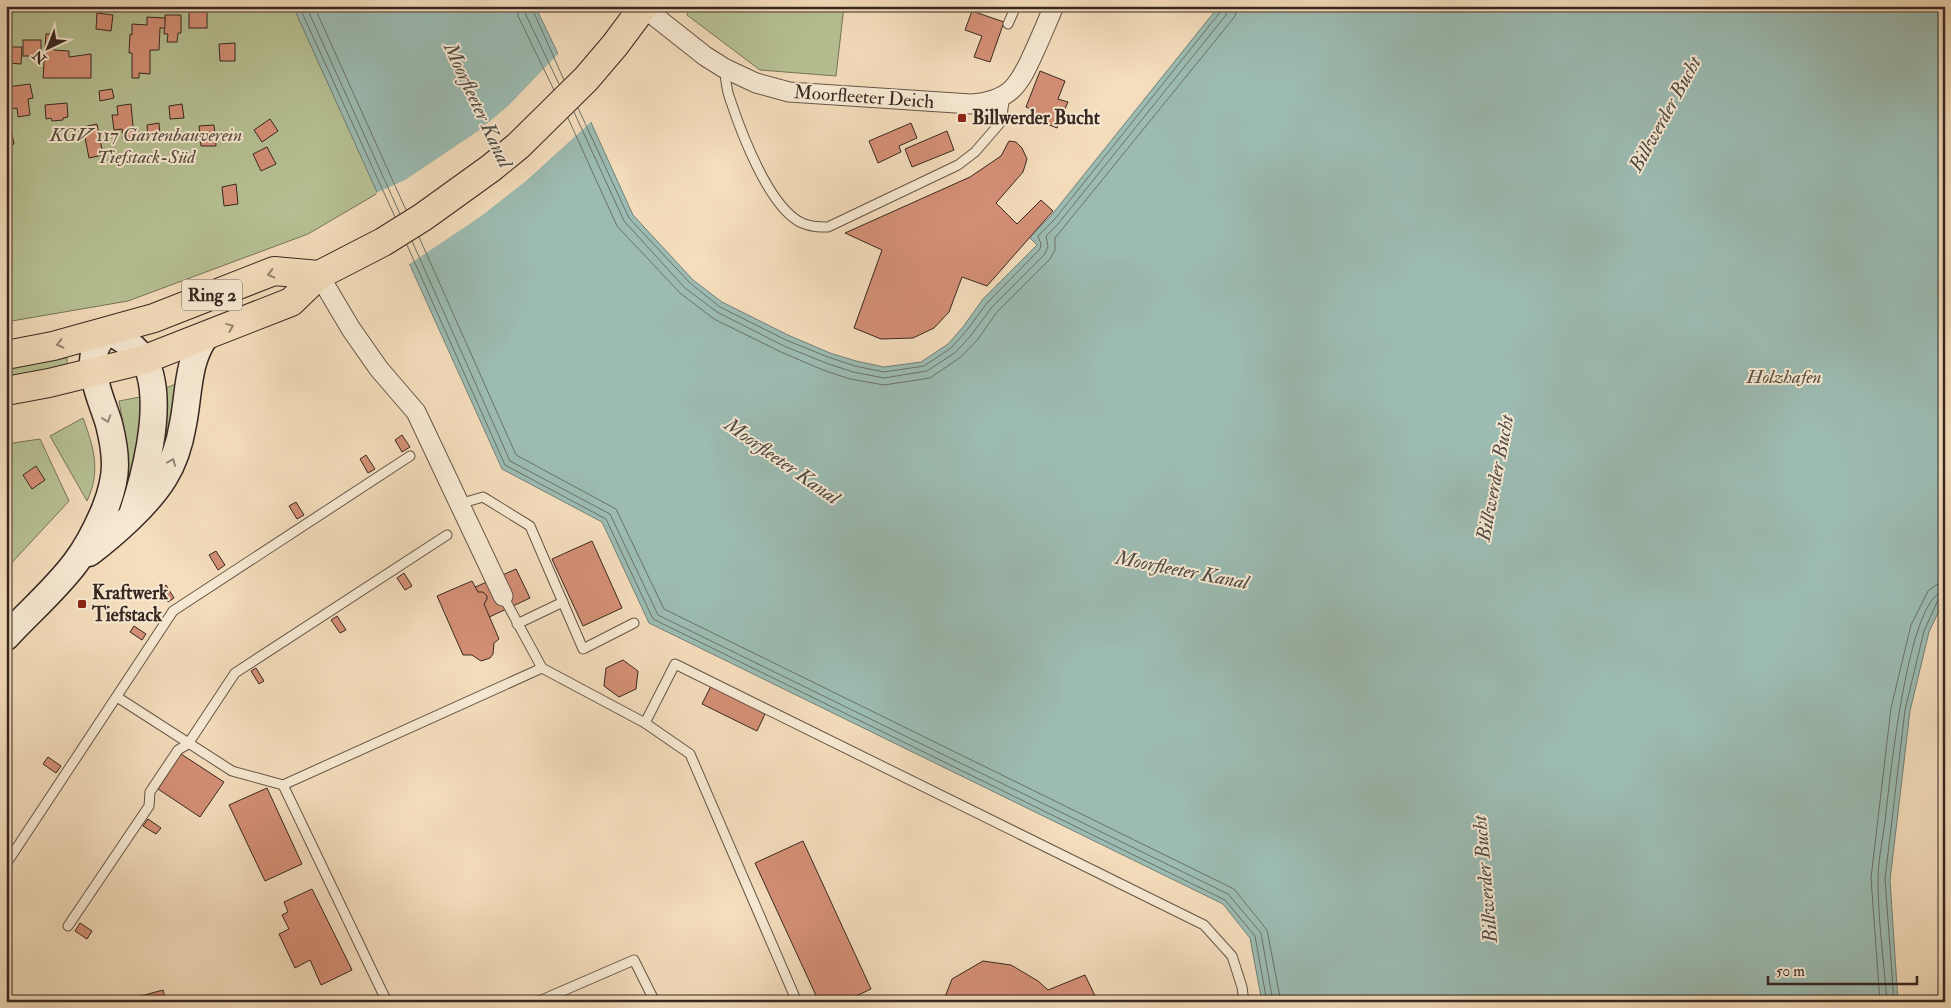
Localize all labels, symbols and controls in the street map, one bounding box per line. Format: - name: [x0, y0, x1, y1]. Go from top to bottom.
- north arrow: [22, 22, 72, 72]
- water label: Moorfleeter Kanal: [438, 38, 519, 174]
- text: N: [29, 46, 51, 68]
- water label: Billwerder Bucht: [1623, 51, 1708, 177]
- street label: Moorfleeter Deich: [793, 80, 935, 114]
- place label: Billwerder Bucht: [972, 106, 1101, 130]
- marker: Billwerder Bucht: [956, 112, 968, 124]
- park label: KGV 117 Gartenbauverein Tiefstack-Süd: [49, 123, 242, 169]
- one-way arrow: [267, 268, 275, 279]
- road number: Ring 2: [182, 280, 242, 310]
- one-way arrow: [225, 323, 234, 333]
- one-way arrow: [55, 338, 64, 349]
- park label: Holzhafen: [1745, 365, 1822, 389]
- water label: Moorfleeter Kanal: [719, 411, 846, 511]
- water label: Billwerder Bucht: [1470, 412, 1520, 544]
- one-way arrow: [101, 414, 111, 423]
- one-way arrow: [165, 458, 176, 467]
- water label: Moorfleeter Kanal: [1112, 545, 1253, 596]
- place label: Kraftwerk Tiefstack: [91, 581, 169, 627]
- marker: Kraftwerk Tiefstack: [76, 598, 88, 610]
- water label: Billwerder Bucht: [1467, 813, 1503, 945]
- scale bar: [1768, 953, 1917, 985]
- text: 50 m: [1776, 962, 1805, 981]

